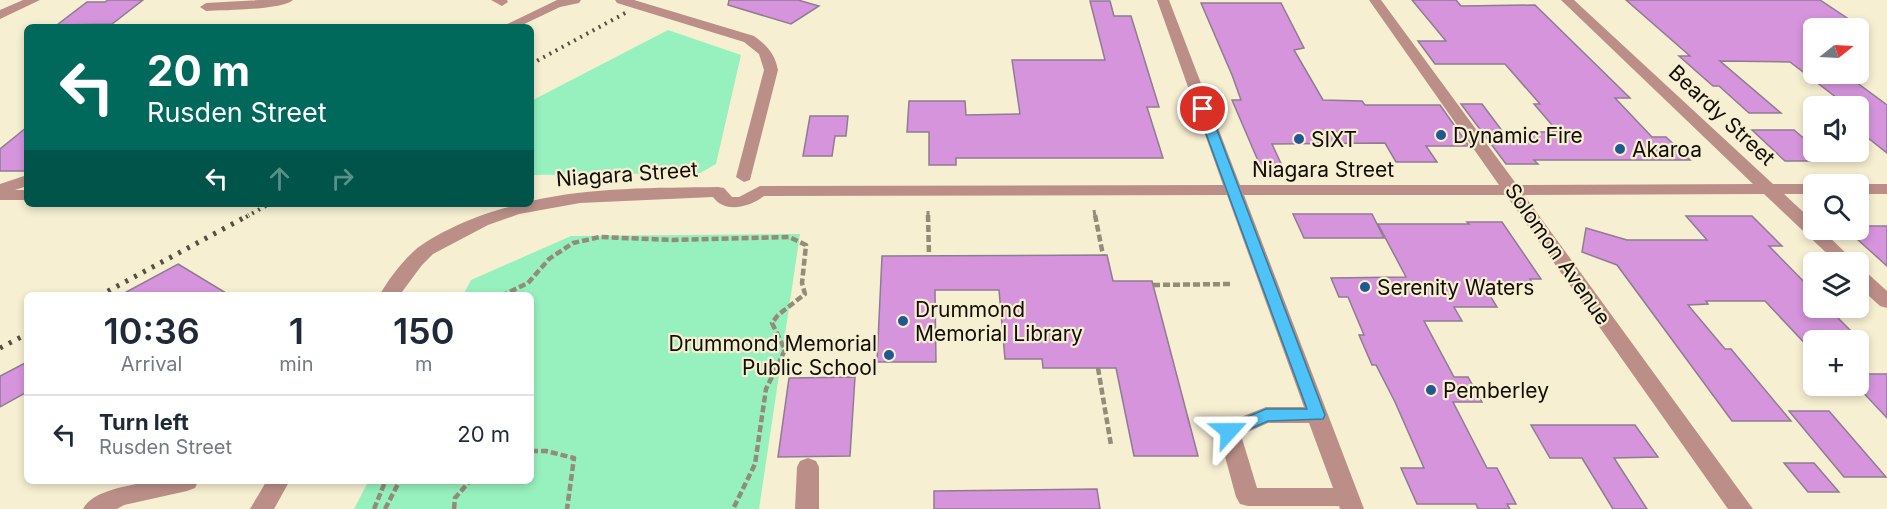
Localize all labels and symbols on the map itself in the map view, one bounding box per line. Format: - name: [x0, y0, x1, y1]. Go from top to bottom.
- north arrow: [1803, 18, 1869, 84]
- street label: Beardy Street: [1664, 60, 1780, 170]
- pin: [1177, 83, 1228, 134]
- place label: Dynamic Fire: [1453, 123, 1583, 148]
- place label: SIXT: [1311, 127, 1357, 152]
- marker: Dynamic Fire: [1434, 128, 1448, 142]
- marker: SIXT: [1292, 132, 1306, 146]
- place label: Akaroa: [1632, 137, 1702, 162]
- marker: Akaroa: [1613, 142, 1627, 156]
- street label: Niagara Street: [555, 157, 699, 191]
- street label: Niagara Street: [1252, 157, 1394, 182]
- street label: Solomon Avenue: [1500, 179, 1616, 329]
- place label: Serenity Waters: [1377, 275, 1534, 300]
- marker: Serenity Waters: [1358, 280, 1372, 294]
- place label: Drummond Memorial Library: [915, 297, 1083, 346]
- marker: Drummond Memorial Library: [896, 314, 910, 328]
- place label: Drummond Memorial Public School: [669, 331, 877, 380]
- marker: Drummond Memorial Public School: [882, 348, 896, 362]
- place label: Pemberley: [1443, 378, 1549, 403]
- marker: Pemberley: [1424, 383, 1438, 397]
- position arrow: [1197, 399, 1261, 463]

